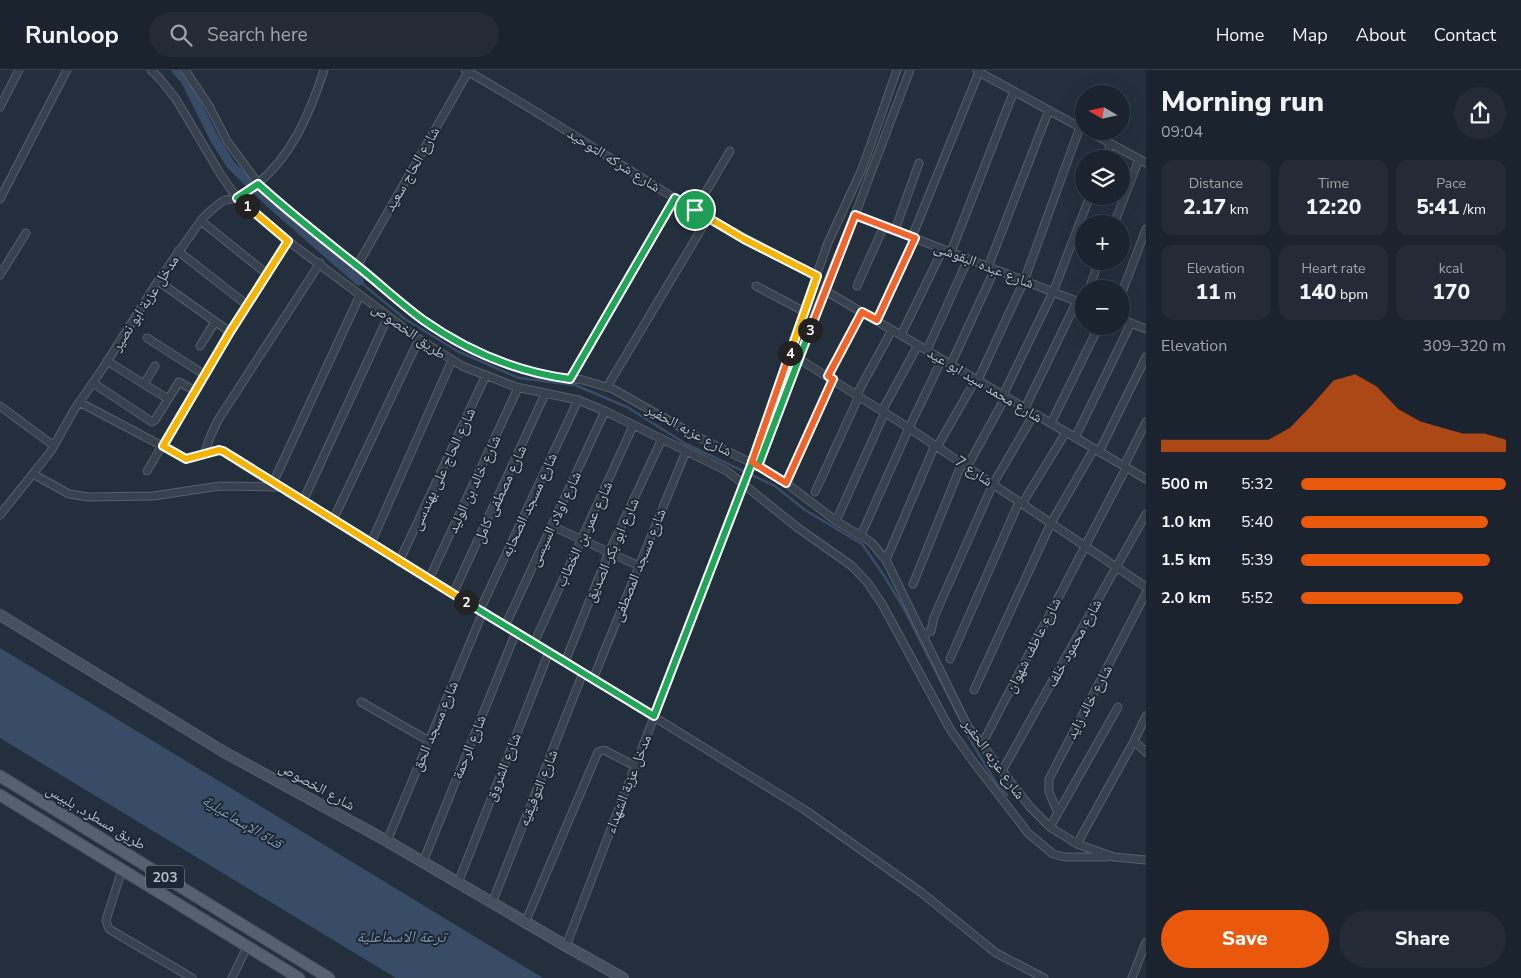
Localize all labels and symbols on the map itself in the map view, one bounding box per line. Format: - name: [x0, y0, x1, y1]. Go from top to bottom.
- north arrow: [1075, 85, 1130, 140]
- street label: شارع الحاج سعيد: [380, 123, 444, 215]
- street label: شارع شركه التوحيد: [564, 123, 665, 197]
- pin: [674, 189, 716, 231]
- pin: 1: [234, 194, 260, 218]
- street label: شارع عبده البقوشى: [931, 237, 1037, 293]
- street label: مدخل عزبة ابو نصير: [106, 251, 184, 356]
- street label: طريق الخصوص: [368, 298, 450, 364]
- pin: 3: [798, 318, 822, 342]
- pin: 4: [778, 340, 802, 366]
- street label: شارع محمد سيد ابو عيد: [924, 343, 1047, 427]
- street label: شارع عزبه الحفير: [642, 398, 736, 461]
- street label: شارع الحاج على بهندسى: [406, 404, 480, 534]
- street label: شارع خالد بن الوليد: [443, 432, 506, 536]
- street label: شارع مصطفى كامل: [469, 442, 532, 546]
- street label: شارع مسجد الصحابه: [496, 449, 562, 561]
- street label: شارع 7: [951, 451, 997, 491]
- street label: شارع اولاد السيسى: [524, 468, 586, 570]
- street label: شارع عمر بن الخطاب: [551, 478, 617, 590]
- street label: شارع ابو بكر الصديق: [580, 495, 644, 605]
- street label: شارع مسجد المصطفى: [607, 505, 671, 625]
- pin: 2: [454, 590, 478, 614]
- street label: شارع عاطف شهوان: [1000, 594, 1066, 696]
- street label: شارع محمود خلف: [1042, 595, 1107, 691]
- street label: شارع خالد زايد: [1061, 661, 1117, 743]
- street label: شارع مسجد الحق: [407, 678, 463, 774]
- street label: شارع الرحمة: [447, 712, 491, 782]
- street label: شارع عزبه الحفير: [957, 714, 1030, 803]
- street label: شارع الشروق: [480, 730, 526, 804]
- street label: مدخل عزبة الشهداء: [600, 732, 656, 836]
- street label: شارع التوفيقيه: [514, 746, 563, 829]
- street label: شارع الخصوص: [275, 757, 359, 815]
- street label: طريق مسطرد, بلبيس: [42, 779, 150, 855]
- water label: قناة الإسماعيلية: [198, 789, 288, 856]
- road number: 203: [146, 866, 184, 889]
- water label: ترعة الاسماعلية: [356, 926, 449, 948]

